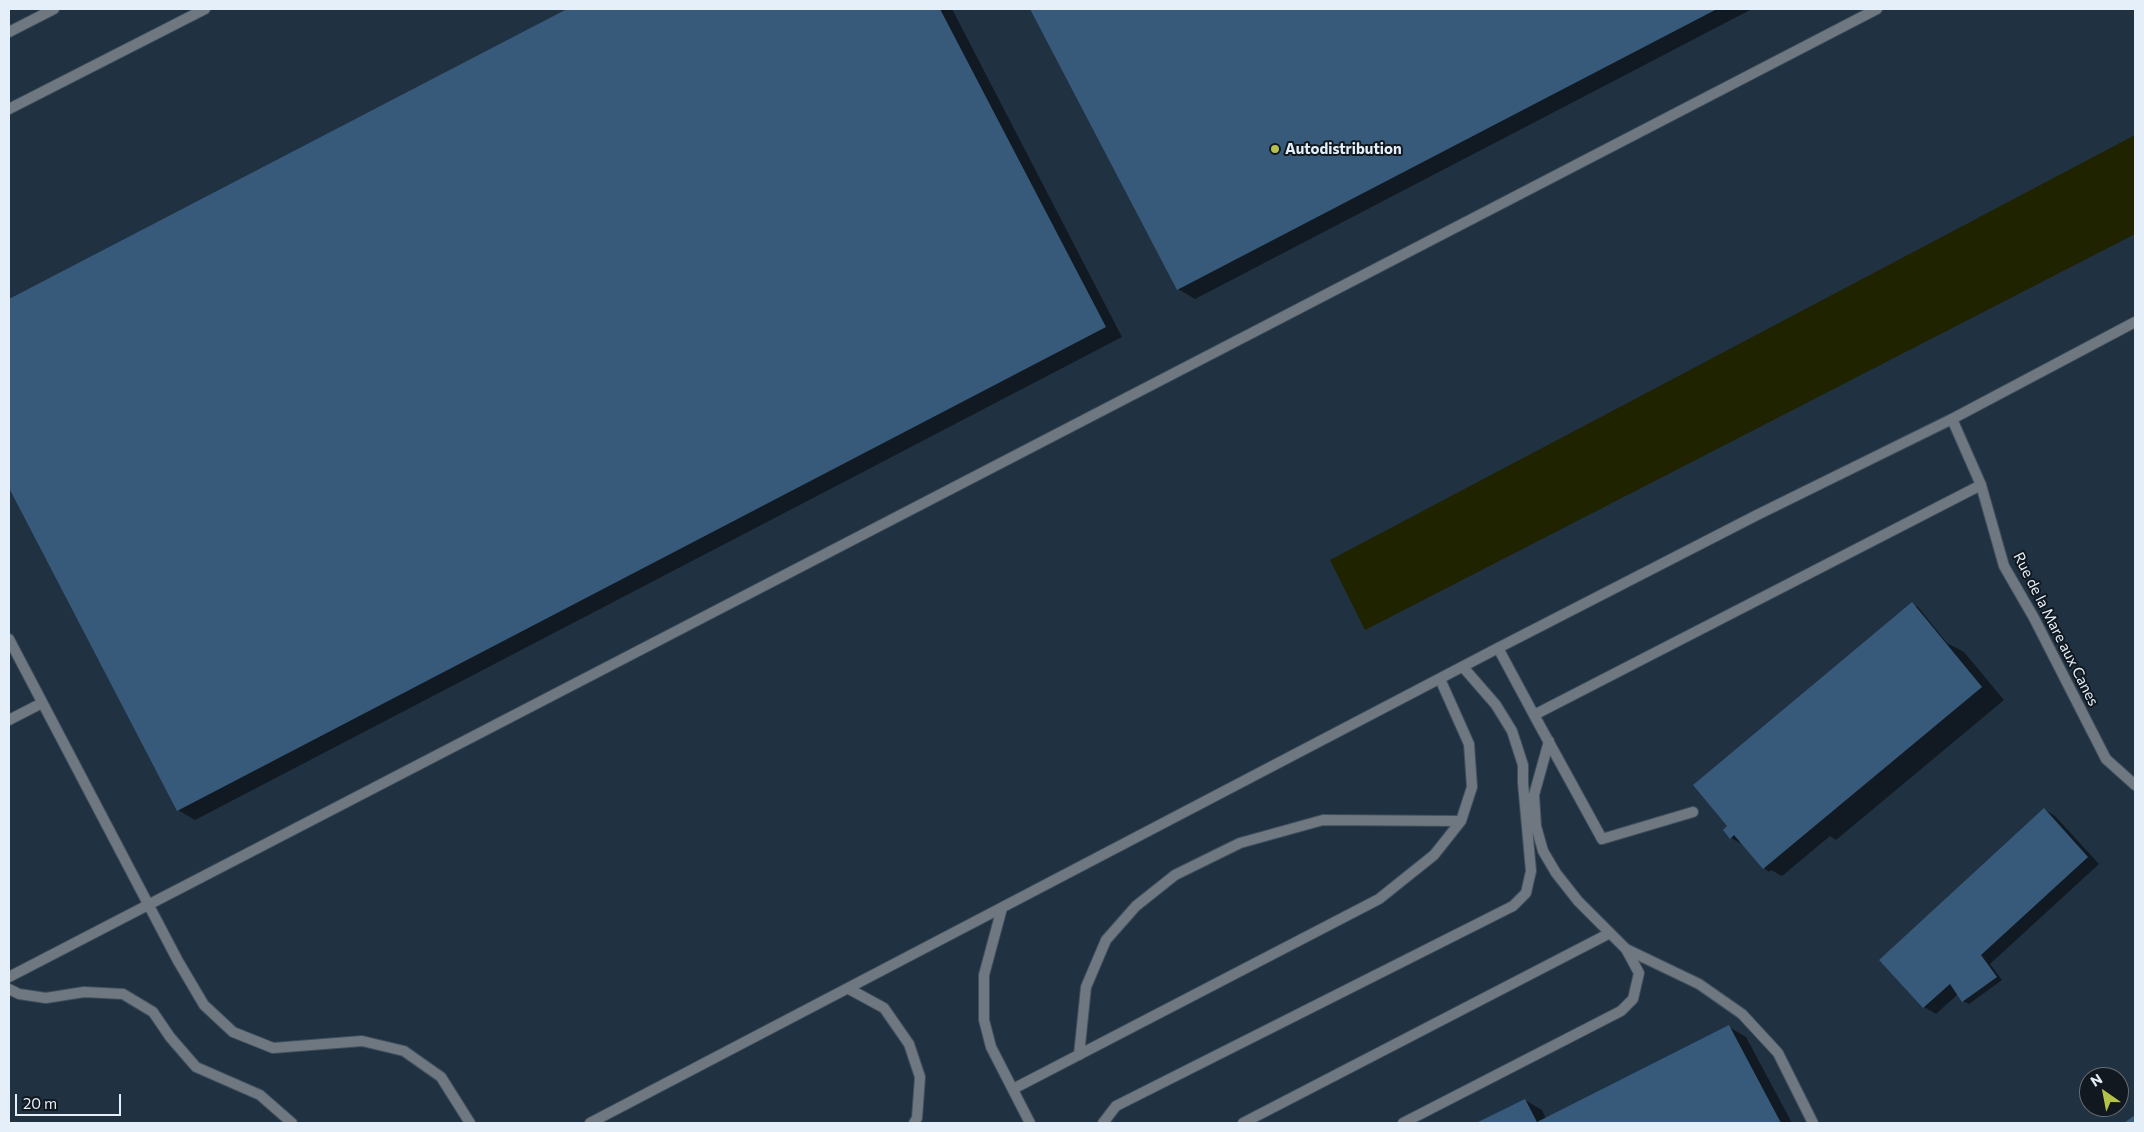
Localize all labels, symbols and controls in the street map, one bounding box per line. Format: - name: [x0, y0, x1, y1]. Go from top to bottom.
- place label: Autodistribution: [1285, 140, 1402, 158]
- marker: Autodistribution: [1269, 143, 1281, 155]
- street label: Rue de la Mare aux Canes: [2009, 549, 2103, 709]
- north arrow: [2079, 1067, 2129, 1117]
- text: N: [2087, 1070, 2105, 1090]
- scale bar: [18, 1084, 124, 1116]
- text: 20 m: [23, 1094, 57, 1112]

